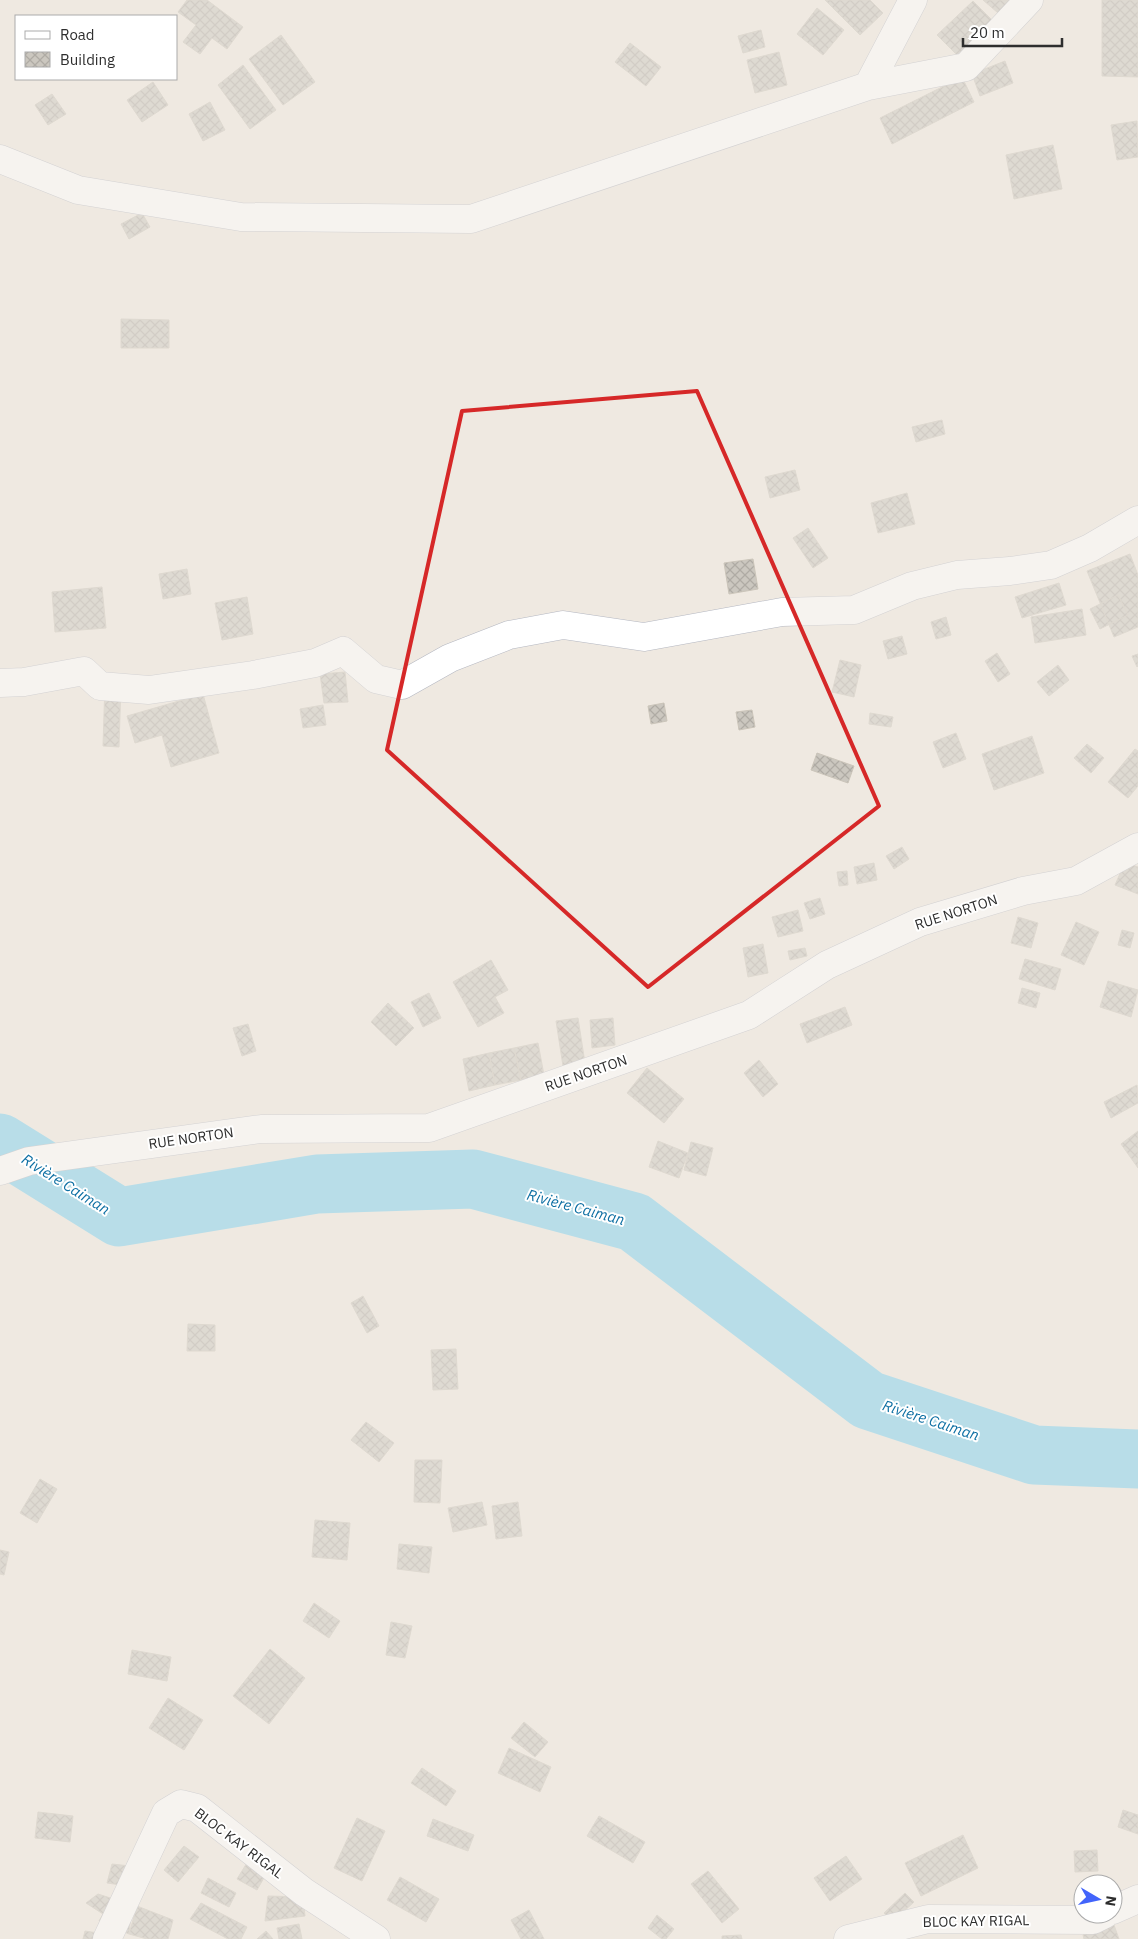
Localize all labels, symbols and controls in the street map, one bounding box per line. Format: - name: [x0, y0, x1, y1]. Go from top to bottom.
- legend: [15, 15, 178, 80]
- scale bar: [963, 15, 1062, 47]
- text: 20 m: [970, 23, 1005, 42]
- text: Road: [60, 25, 95, 44]
- text: Building: [60, 50, 115, 69]
- street label: RUE NORTON: [912, 890, 1000, 934]
- street label: RUE NORTON: [543, 1051, 629, 1095]
- street label: RUE NORTON: [147, 1123, 235, 1153]
- water label: Rivière Caiman: [18, 1149, 114, 1219]
- water label: Rivière Caiman: [525, 1185, 627, 1229]
- water label: Rivière Caiman: [880, 1395, 982, 1445]
- street label: BLOC KAY RIGAL: [191, 1804, 287, 1882]
- north arrow: [1073, 1874, 1123, 1924]
- text: N: [1101, 1895, 1121, 1907]
- street label: BLOC KAY RIGAL: [923, 1911, 1029, 1931]

